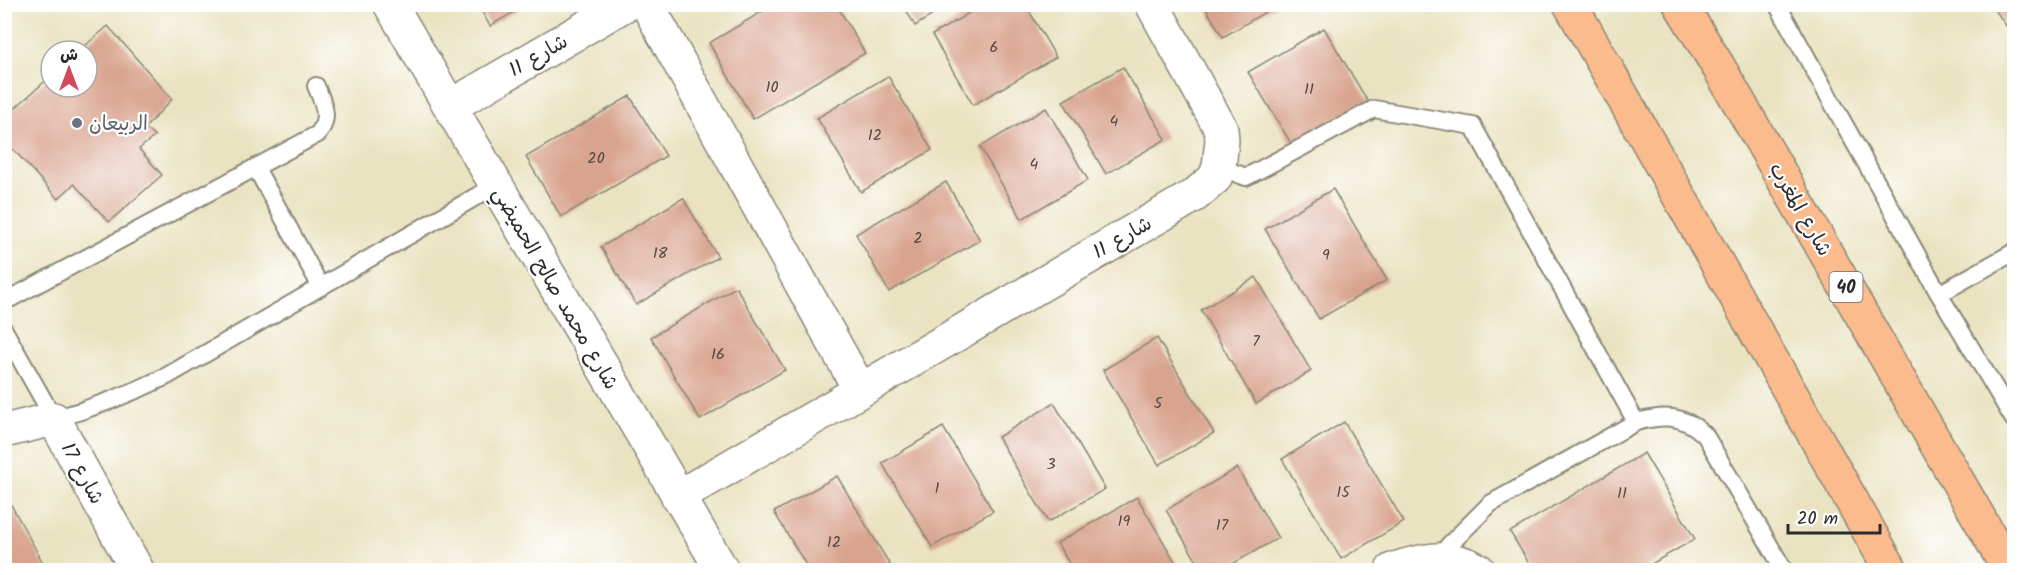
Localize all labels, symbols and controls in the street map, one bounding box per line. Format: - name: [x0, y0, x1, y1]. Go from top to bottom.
- street label: شارع 11: [503, 27, 575, 87]
- house number: 6: [990, 35, 998, 60]
- north arrow: [39, 39, 99, 99]
- text: ش: [60, 43, 78, 68]
- house number: 10: [765, 75, 779, 100]
- house number: 11: [1304, 77, 1314, 102]
- place label: الربيعان: [89, 109, 148, 141]
- house number: 4: [1110, 109, 1119, 134]
- marker: الربيعان: [70, 116, 84, 130]
- house number: 12: [868, 123, 882, 148]
- house number: 20: [587, 146, 605, 171]
- house number: 4: [1030, 152, 1039, 177]
- street label: شارع المغرب: [1759, 157, 1839, 263]
- street label: شارع محمد صالح الحميضي: [483, 181, 626, 397]
- street label: شارع 11: [1087, 209, 1159, 269]
- house number: 2: [913, 226, 923, 251]
- house number: 18: [653, 241, 668, 266]
- house number: 9: [1322, 243, 1330, 268]
- road number: 40: [1830, 272, 1862, 302]
- house number: 7: [1252, 329, 1260, 354]
- house number: 16: [711, 342, 725, 367]
- house number: 5: [1154, 391, 1164, 416]
- street label: شارع 17: [51, 437, 111, 511]
- house number: 3: [1046, 452, 1056, 477]
- house number: 1: [934, 476, 940, 501]
- house number: 15: [1336, 480, 1351, 505]
- house number: 11: [1617, 481, 1627, 506]
- scale bar: [1788, 497, 1880, 535]
- text: 20 m: [1797, 505, 1838, 534]
- house number: 19: [1118, 509, 1131, 534]
- house number: 17: [1216, 513, 1229, 538]
- house number: 12: [827, 530, 841, 555]

